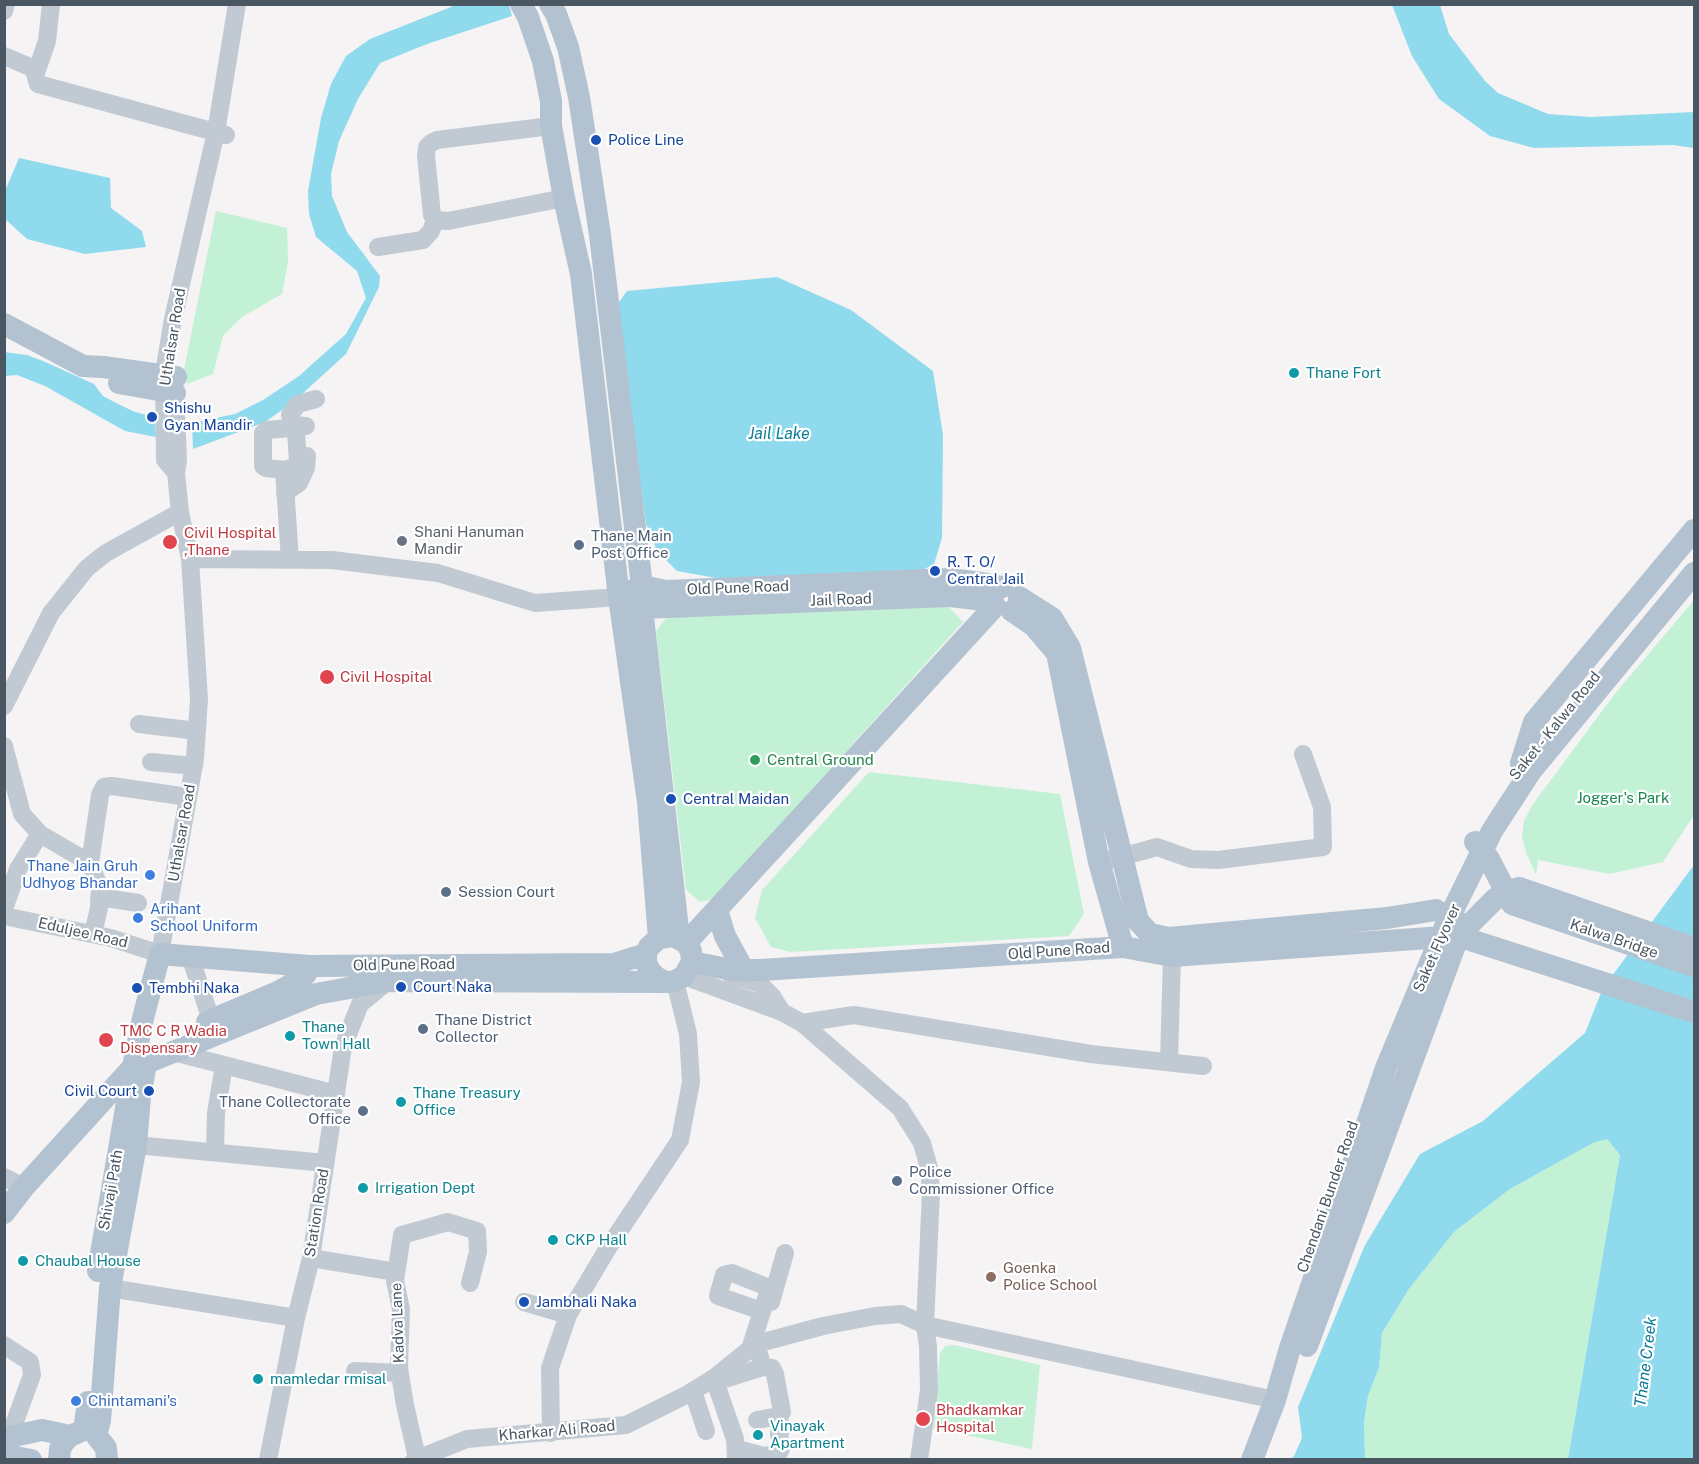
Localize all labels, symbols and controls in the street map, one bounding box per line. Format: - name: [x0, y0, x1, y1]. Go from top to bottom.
- place label: Police Line: [608, 131, 684, 149]
- marker: Police Line: [589, 133, 603, 147]
- street label: Uthalsar Road: [156, 287, 190, 387]
- place label: Thane Fort: [1306, 364, 1381, 382]
- marker: Thane Fort: [1287, 366, 1301, 380]
- place label: Shishu Gyan Mandir: [164, 399, 252, 434]
- marker: Shishu Gyan Mandir: [145, 410, 159, 424]
- water label: Jail Lake: [748, 424, 810, 444]
- place label: Shani Hanuman Mandir: [414, 523, 524, 558]
- place label: Civil Hospital ,Thane: [184, 524, 276, 559]
- place label: Thane Main Post Office: [591, 527, 672, 562]
- marker: Civil Hospital ,Thane: [161, 533, 179, 551]
- marker: Shani Hanuman Mandir: [395, 534, 409, 548]
- marker: Thane Main Post Office: [572, 538, 586, 552]
- place label: R. T. O/ Central Jail: [947, 553, 1025, 588]
- marker: R. T. O/ Central Jail: [928, 564, 942, 578]
- street label: Old Pune Road: [687, 577, 789, 599]
- street label: Jail Road: [810, 590, 872, 610]
- marker: Civil Hospital: [318, 668, 336, 686]
- place label: Civil Hospital: [340, 668, 432, 686]
- street label: Saket - Kalwa Road: [1506, 668, 1604, 784]
- place label: Central Ground: [767, 751, 874, 769]
- marker: Central Ground: [748, 753, 762, 767]
- street label: Uthalsar Road: [165, 783, 199, 883]
- park label: Jogger's Park: [1577, 789, 1669, 807]
- place label: Central Maidan: [683, 790, 789, 808]
- marker: Central Maidan: [664, 792, 678, 806]
- place label: Thane Jain Gruh Udhyog Bhandar: [22, 857, 138, 892]
- marker: Thane Jain Gruh Udhyog Bhandar: [143, 868, 157, 882]
- place label: Session Court: [458, 883, 555, 901]
- marker: Session Court: [439, 885, 453, 899]
- place label: Arihant School Uniform: [150, 900, 258, 935]
- street label: Saket Flyover: [1409, 901, 1465, 995]
- marker: Arihant School Uniform: [131, 911, 145, 925]
- street label: Eduljee Road: [36, 914, 130, 952]
- street label: Kalwa Bridge: [1567, 915, 1661, 963]
- street label: Old Pune Road: [1007, 938, 1111, 964]
- street label: Old Pune Road: [353, 955, 455, 975]
- place label: Court Naka: [413, 978, 492, 996]
- place label: Tembhi Naka: [149, 979, 239, 997]
- marker: Court Naka: [394, 980, 408, 994]
- marker: Tembhi Naka: [130, 981, 144, 995]
- place label: Thane District Collector: [435, 1011, 532, 1046]
- place label: Thane Town Hall: [302, 1018, 371, 1053]
- place label: TMC C R Wadia Dispensary: [120, 1022, 227, 1057]
- marker: Thane District Collector: [416, 1022, 430, 1036]
- marker: Thane Town Hall: [283, 1029, 297, 1043]
- marker: TMC C R Wadia Dispensary: [97, 1031, 115, 1049]
- place label: Civil Court: [64, 1082, 137, 1100]
- marker: Civil Court: [142, 1084, 156, 1098]
- place label: Thane Treasury Office: [413, 1084, 521, 1119]
- place label: Thane Collectorate Office: [219, 1093, 351, 1128]
- marker: Thane Treasury Office: [394, 1095, 408, 1109]
- marker: Thane Collectorate Office: [356, 1104, 370, 1118]
- street label: Chendani Bunder Road: [1294, 1119, 1362, 1275]
- street label: Shivaji Path: [95, 1148, 127, 1232]
- place label: Police Commissioner Office: [909, 1163, 1054, 1198]
- street label: Station Road: [301, 1167, 333, 1259]
- marker: Police Commissioner Office: [890, 1174, 904, 1188]
- place label: Irrigation Dept: [375, 1179, 475, 1197]
- marker: Irrigation Dept: [356, 1181, 370, 1195]
- place label: CKP Hall: [565, 1231, 627, 1249]
- marker: CKP Hall: [546, 1233, 560, 1247]
- place label: Chaubal House: [35, 1252, 141, 1270]
- marker: Chaubal House: [16, 1254, 30, 1268]
- place label: Goenka Police School: [1003, 1259, 1098, 1294]
- marker: Goenka Police School: [984, 1270, 998, 1284]
- street label: Kadva Lane: [388, 1282, 408, 1364]
- place label: Jambhali Naka: [536, 1293, 637, 1311]
- marker: Jambhali Naka: [517, 1295, 531, 1309]
- water label: Thane Creek: [1631, 1316, 1661, 1408]
- place label: mamledar rmisal: [270, 1370, 387, 1388]
- marker: mamledar rmisal: [251, 1372, 265, 1386]
- place label: Chintamani's: [88, 1392, 177, 1410]
- marker: Chintamani's: [69, 1394, 83, 1408]
- place label: Bhadkamkar Hospital: [936, 1401, 1024, 1436]
- marker: Bhadkamkar Hospital: [914, 1410, 932, 1428]
- street label: Kharkar Ali Road: [498, 1417, 616, 1445]
- place label: Vinayak Apartment: [770, 1417, 845, 1452]
- marker: Vinayak Apartment: [751, 1428, 765, 1442]

